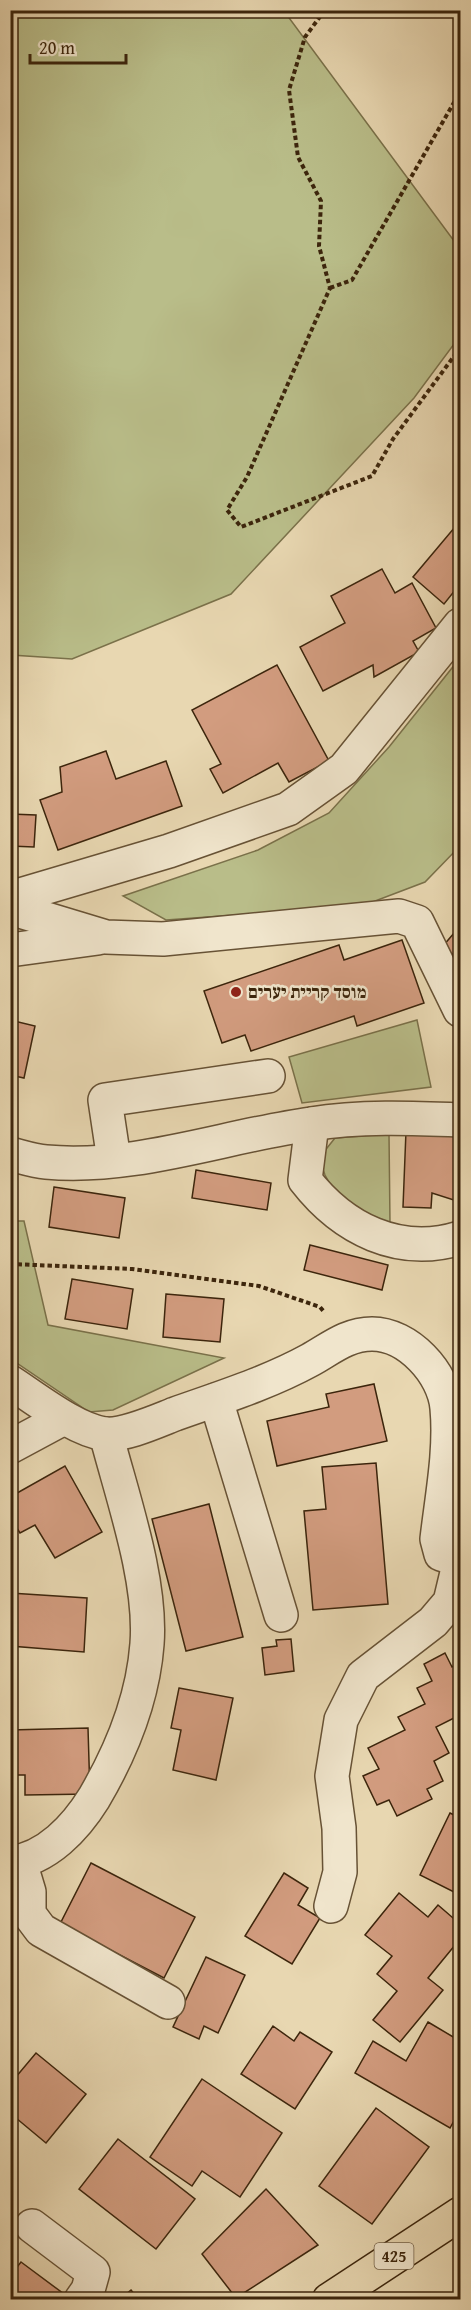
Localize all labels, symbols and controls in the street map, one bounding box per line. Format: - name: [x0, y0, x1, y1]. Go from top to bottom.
- scale bar: [30, 27, 126, 65]
- text: 20 m: [39, 34, 75, 61]
- place label: מוסד קריית יערים: [248, 978, 366, 1005]
- marker: מוסד קריית יערים: [229, 985, 243, 999]
- road number: 425: [374, 2243, 414, 2269]

